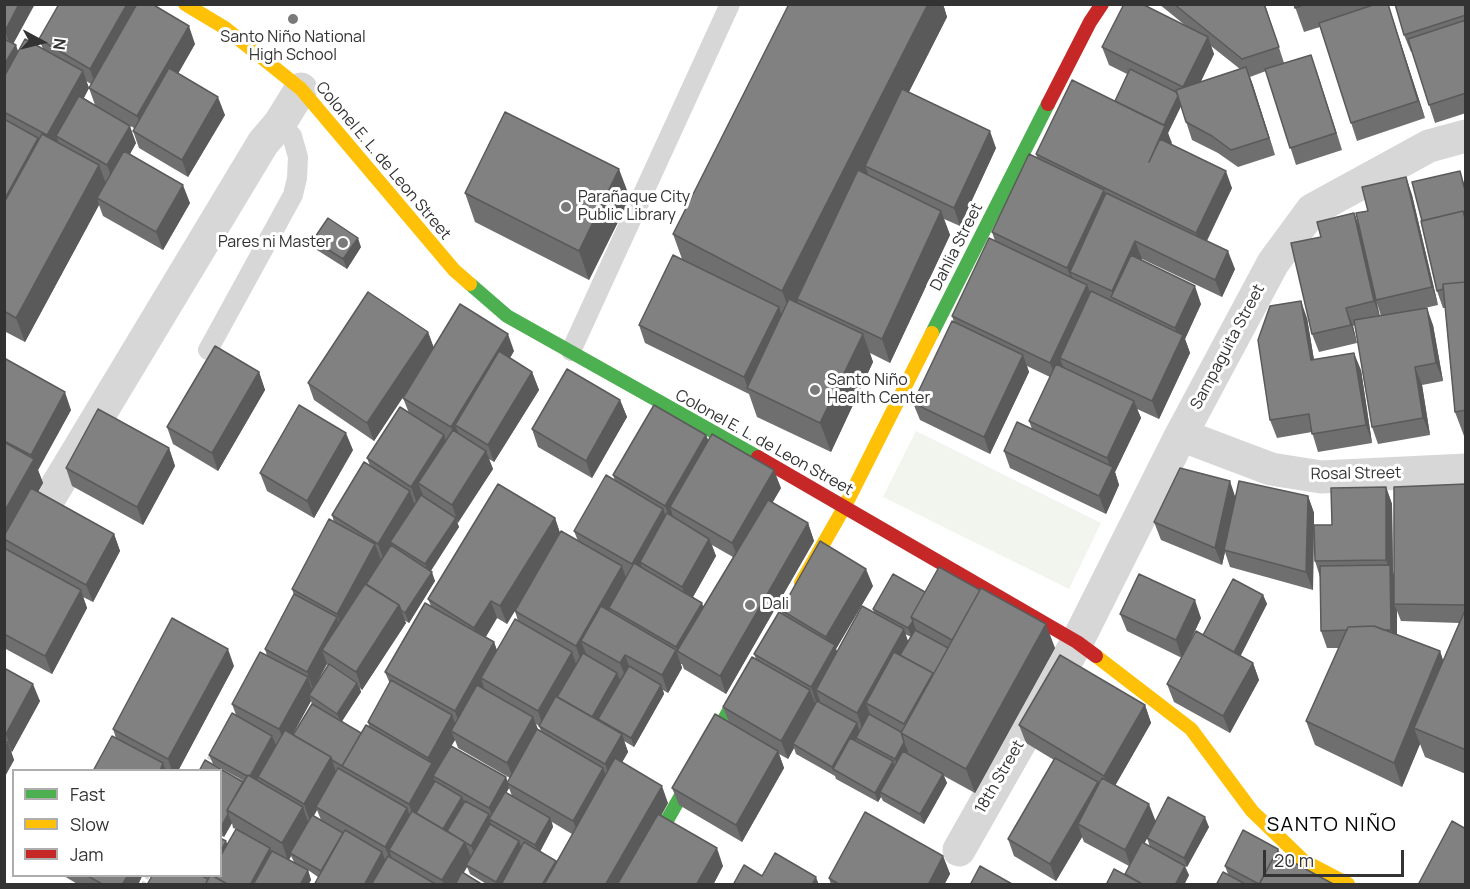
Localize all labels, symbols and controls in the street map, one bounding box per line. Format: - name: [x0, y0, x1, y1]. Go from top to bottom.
- north arrow: [12, 12, 72, 72]
- marker: Santo Niño National High School: [286, 12, 300, 26]
- place label: Santo Niño National High School: [220, 28, 366, 66]
- text: N: [48, 37, 71, 51]
- street label: Colonel E. L. de Leon Street: [311, 78, 455, 244]
- place label: Parañaque City Public Library: [578, 188, 690, 226]
- marker: Parañaque City Public Library: [559, 200, 573, 214]
- street label: Dahlia Street: [927, 200, 987, 294]
- place label: Pares ni Master: [218, 233, 331, 253]
- marker: Pares ni Master: [336, 236, 350, 250]
- street label: Sampaguita Street: [1187, 281, 1269, 413]
- place label: Santo Niño Health Center: [827, 371, 930, 409]
- marker: Santo Niño Health Center: [808, 383, 822, 397]
- street label: Colonel E. L. de Leon Street: [672, 386, 856, 500]
- street label: Rosal Street: [1310, 464, 1402, 484]
- place label: Dali: [762, 595, 789, 615]
- marker: Dali: [743, 598, 757, 612]
- street label: 18th Street: [971, 737, 1029, 817]
- legend: [12, 769, 222, 877]
- text: Fast: [70, 782, 105, 806]
- text: Slow: [70, 812, 109, 836]
- district label: SANTO NIÑO: [1267, 813, 1397, 837]
- scale bar: [1266, 838, 1407, 876]
- text: Jam: [70, 842, 104, 866]
- text: 20 m: [1274, 848, 1314, 872]

